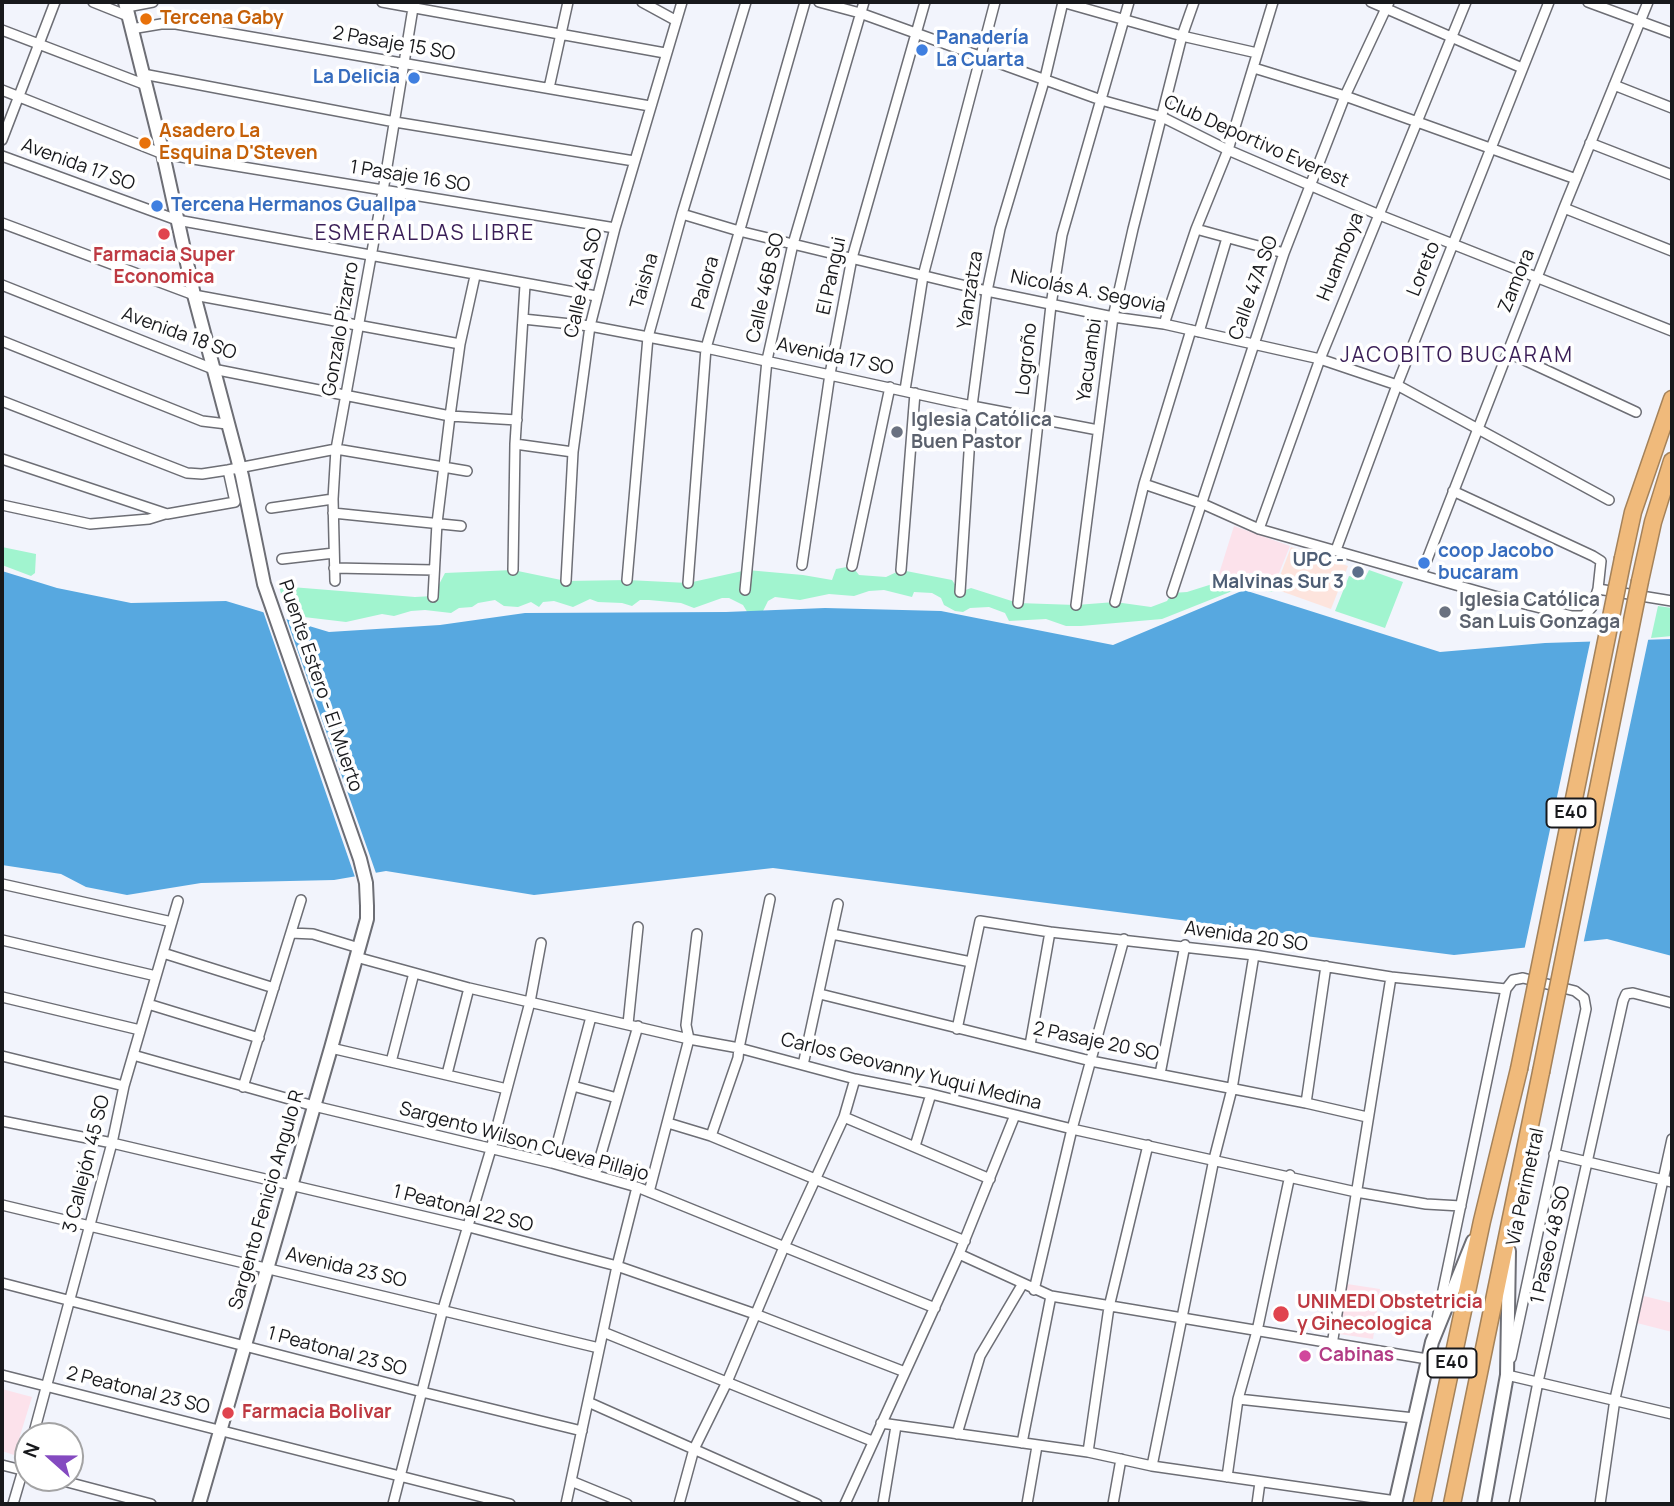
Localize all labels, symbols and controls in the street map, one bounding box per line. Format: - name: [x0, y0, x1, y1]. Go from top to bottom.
- place label: Tercena Gaby: [160, 8, 284, 30]
- marker: Tercena Gaby: [138, 11, 154, 27]
- street label: 2 Pasaje 15 SO: [331, 22, 457, 66]
- place label: Panadería La Cuarta: [936, 28, 1029, 72]
- marker: Panadería La Cuarta: [914, 42, 930, 58]
- place label: La Delicia: [313, 67, 400, 89]
- marker: La Delicia: [406, 70, 422, 86]
- street label: Club Deportivo Everest: [1160, 91, 1352, 193]
- place label: Asadero La Esquina D'Steven: [159, 121, 318, 165]
- street label: Avenida 17 SO: [18, 134, 138, 196]
- marker: Asadero La Esquina D'Steven: [137, 135, 153, 151]
- street label: 1 Pasaje 16 SO: [348, 156, 472, 198]
- place label: Tercena Hermanos Guallpa: [171, 195, 416, 217]
- marker: Tercena Hermanos Guallpa: [149, 198, 165, 214]
- street label: Huamboya: [1313, 209, 1369, 305]
- district label: ESMERALDAS LIBRE: [317, 221, 533, 247]
- marker: Farmacia Super Economica: [156, 226, 172, 242]
- street label: Calle 46A SO: [560, 226, 608, 340]
- street label: Calle 46B SO: [742, 231, 790, 345]
- street label: Calle 47A SO: [1225, 233, 1283, 343]
- street label: El Pangui: [813, 235, 851, 317]
- street label: Loreto: [1403, 238, 1445, 300]
- place label: Farmacia Super Economica: [93, 245, 235, 289]
- street label: Zamora: [1494, 246, 1540, 316]
- street label: Yanzatza: [954, 249, 988, 331]
- street label: Taisha: [626, 251, 664, 311]
- street label: Palora: [688, 254, 724, 312]
- street label: Gonzalo Pizarro: [318, 260, 364, 398]
- street label: Nicolás A. Segovia: [1008, 266, 1168, 318]
- street label: Avenida 18 SO: [119, 303, 239, 365]
- street label: Yacuambi: [1073, 317, 1107, 403]
- street label: Logroño: [1012, 322, 1042, 396]
- street label: Avenida 17 SO: [774, 333, 896, 381]
- district label: JACOBITO BUCARAM: [1342, 343, 1572, 369]
- place label: Iglesia Católica Buen Pastor: [911, 410, 1052, 454]
- marker: Iglesia Católica Buen Pastor: [889, 424, 905, 440]
- place label: coop Jacobo bucaram: [1438, 541, 1554, 585]
- place label: UPC - Malvinas Sur 3: [1212, 550, 1344, 594]
- marker: coop Jacobo bucaram: [1416, 555, 1432, 571]
- marker: UPC - Malvinas Sur 3: [1350, 564, 1366, 580]
- street label: Puente Estero - El Muerto: [273, 577, 367, 795]
- place label: Iglesia Católica San Luis Gonzaga: [1459, 590, 1620, 634]
- marker: Iglesia Católica San Luis Gonzaga: [1437, 604, 1453, 620]
- road number: E40: [1546, 798, 1596, 828]
- street label: Avenida 20 SO: [1183, 917, 1309, 957]
- street label: 2 Pasaje 20 SO: [1031, 1018, 1161, 1066]
- street label: Carlos Geovanny Yuqui Medina: [778, 1029, 1044, 1115]
- street label: Sargento Fenicio Angulo R: [225, 1088, 309, 1312]
- street label: 3 Callejón 45 SO: [59, 1093, 115, 1235]
- street label: Sargento Wilson Cueva Pillajo: [397, 1098, 651, 1186]
- street label: Vía Perimetral: [1502, 1126, 1550, 1248]
- street label: 1 Peatonal 22 SO: [391, 1181, 535, 1237]
- street label: 1 Paseo 48 SO: [1526, 1184, 1576, 1306]
- street label: Avenida 23 SO: [283, 1243, 409, 1293]
- place label: UNIMEDI Obstetricia y Ginecologica: [1297, 1292, 1483, 1336]
- marker: UNIMEDI Obstetricia y Ginecologica: [1271, 1304, 1291, 1324]
- street label: 1 Peatonal 23 SO: [265, 1322, 409, 1382]
- place label: Cabinas: [1319, 1345, 1394, 1367]
- marker: Cabinas: [1297, 1348, 1313, 1364]
- road number: E40: [1428, 1348, 1476, 1378]
- street label: 2 Peatonal 23 SO: [64, 1362, 212, 1420]
- place label: Farmacia Bolivar: [242, 1402, 392, 1424]
- marker: Farmacia Bolivar: [220, 1405, 236, 1421]
- north arrow: [14, 1422, 84, 1492]
- text: N: [17, 1439, 46, 1461]

